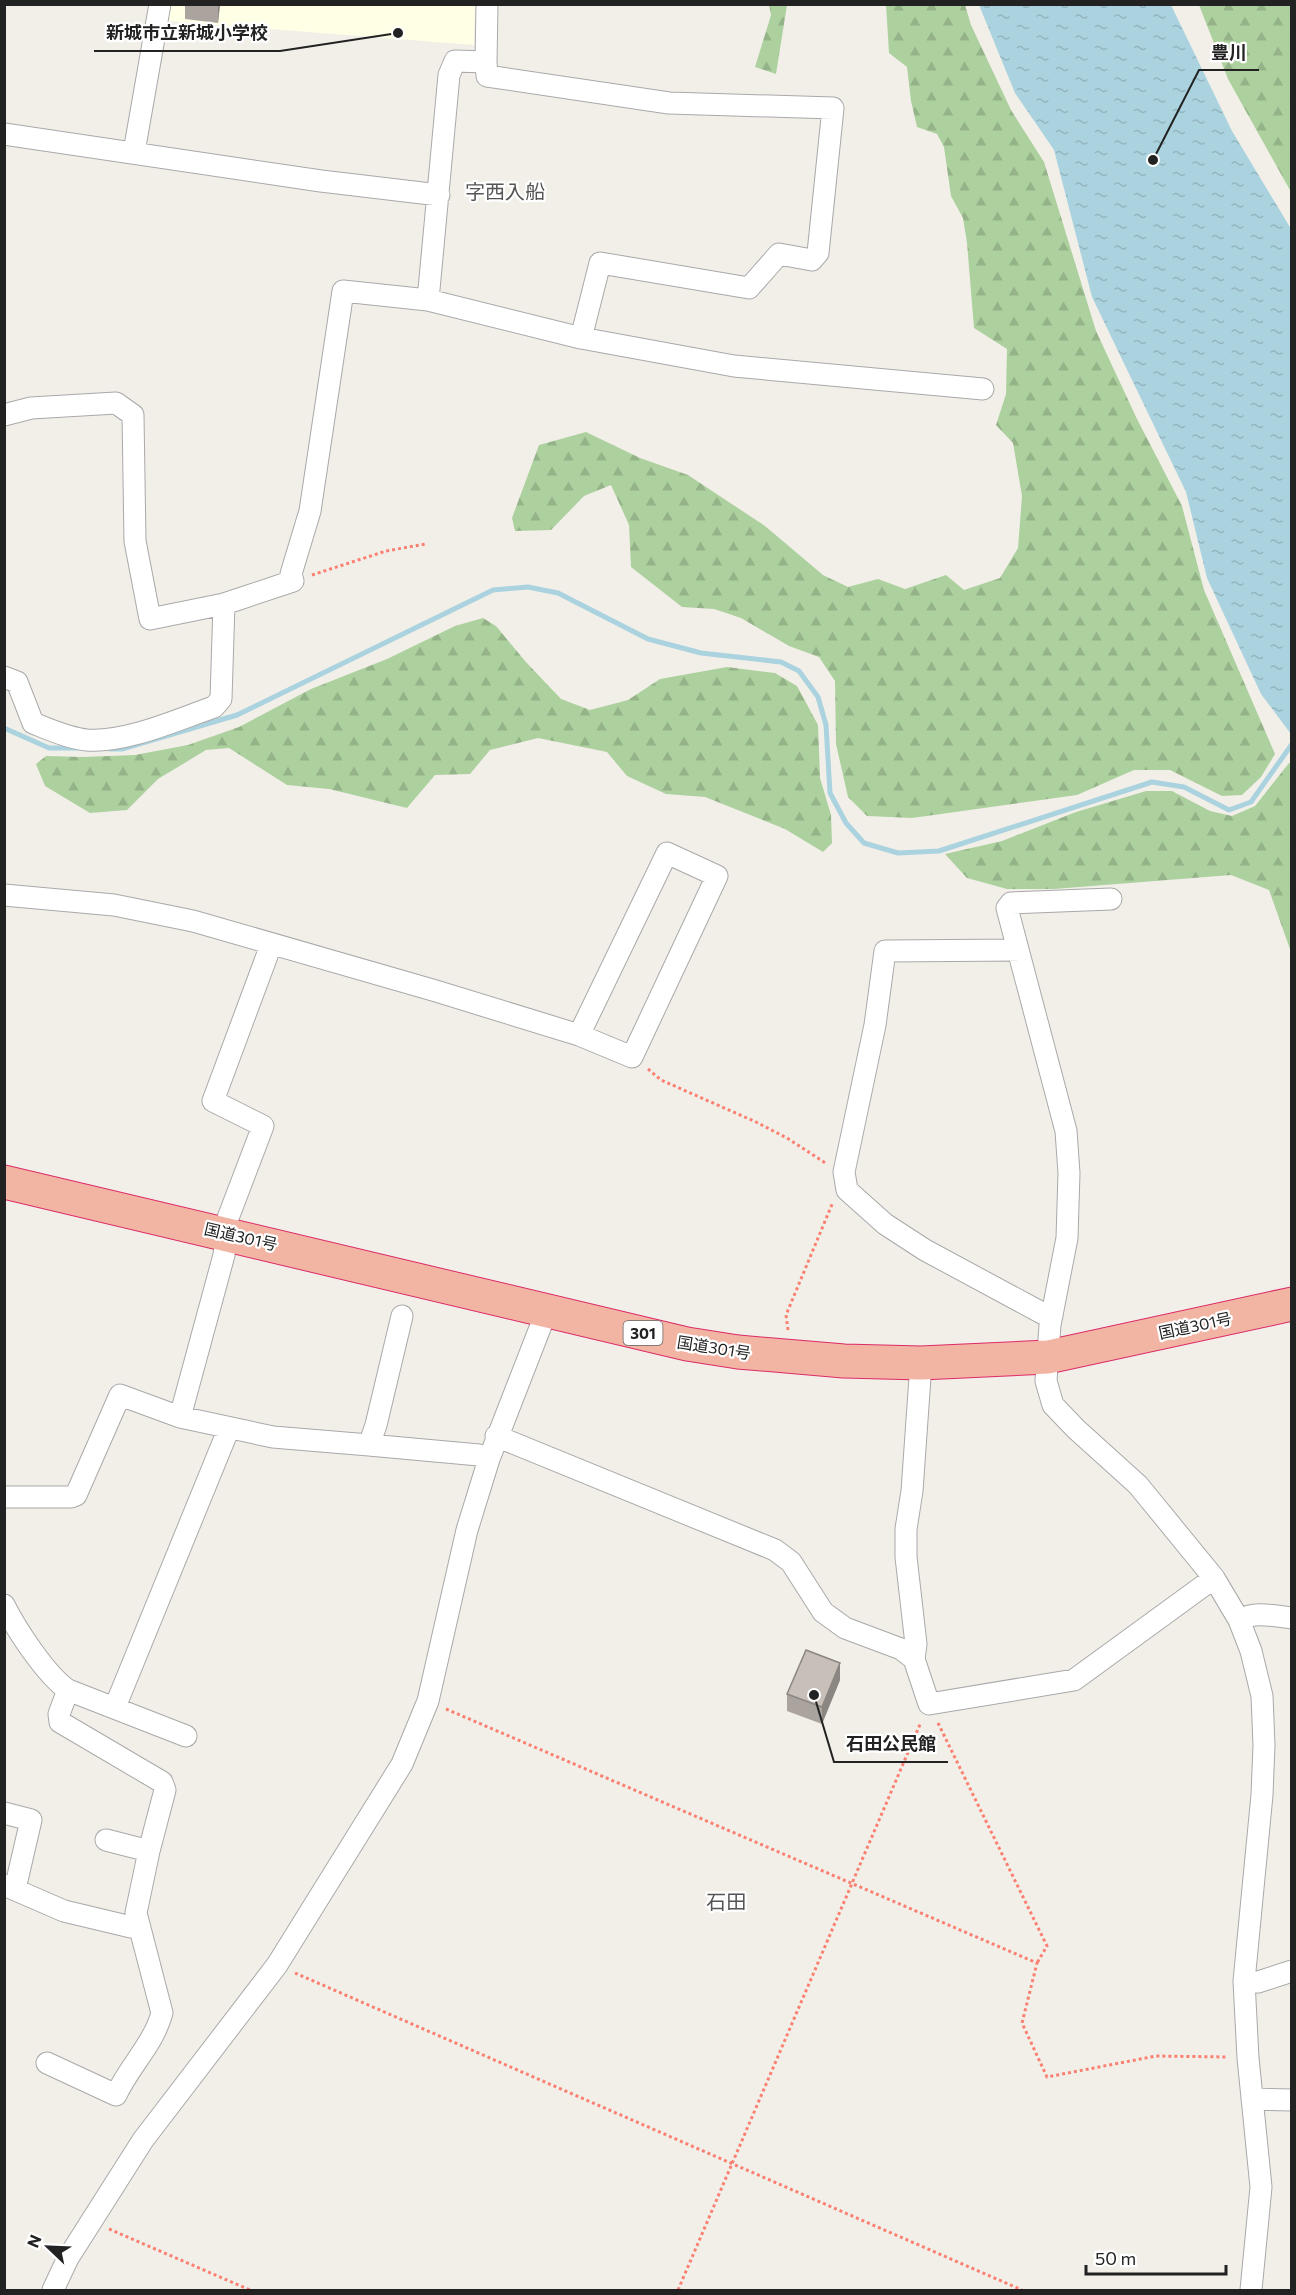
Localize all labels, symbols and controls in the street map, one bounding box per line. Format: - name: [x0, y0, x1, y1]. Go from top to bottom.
- callout: 新城市立新城小学校: [94, 15, 280, 51]
- text: 新城市立新城小学校: [106, 21, 268, 43]
- callout: 豊川: [1199, 34, 1259, 70]
- text: 豊川: [1211, 41, 1247, 63]
- district label: 字西入船: [465, 179, 545, 203]
- street label: 国道301号: [203, 1218, 279, 1254]
- street label: 国道301号: [1157, 1308, 1233, 1342]
- road number: 301: [624, 1321, 662, 1345]
- street label: 国道301号: [676, 1332, 752, 1362]
- callout: 石田公民館: [834, 1726, 948, 1762]
- text: 石田公民館: [846, 1732, 936, 1754]
- district label: 石田: [706, 1889, 746, 1913]
- north arrow: [18, 2217, 78, 2277]
- text: N: [23, 2232, 45, 2250]
- scale bar: [1086, 2238, 1226, 2276]
- text: 50 m: [1095, 2247, 1136, 2269]

